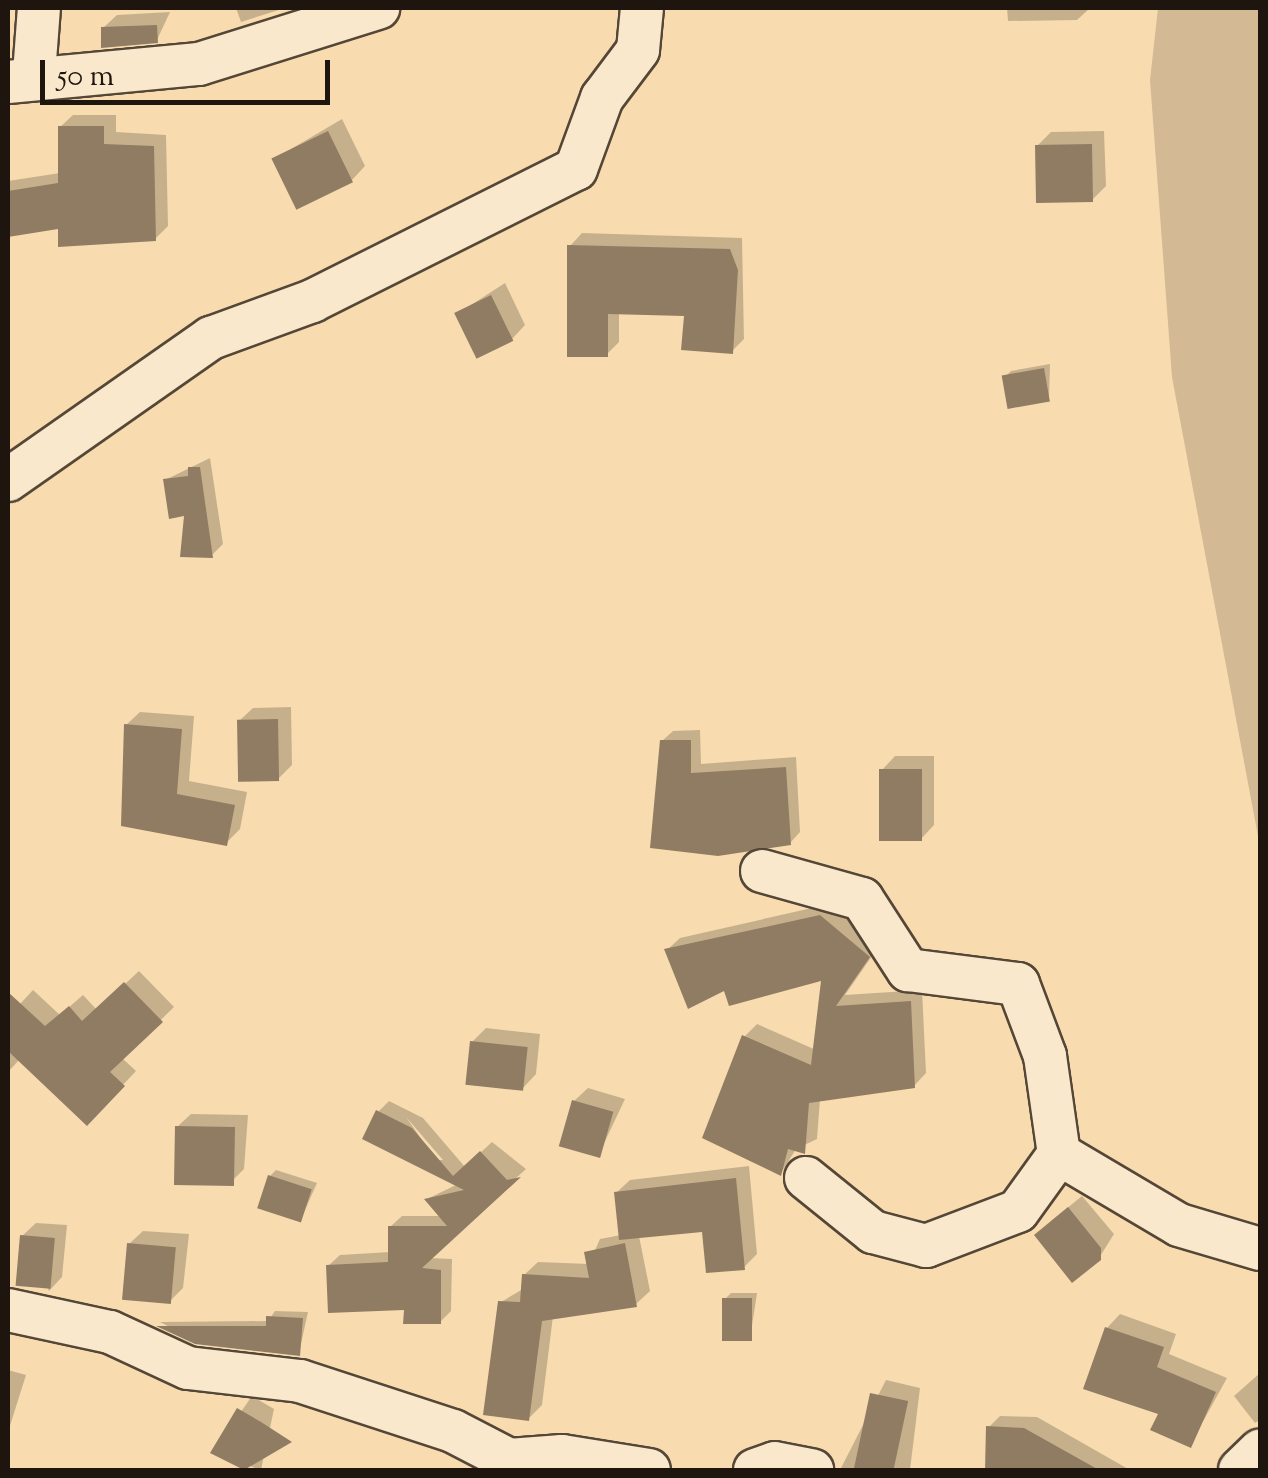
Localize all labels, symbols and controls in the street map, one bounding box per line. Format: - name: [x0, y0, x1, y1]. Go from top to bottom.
- scale bar: [45, 40, 335, 102]
- text: 50 m: [57, 56, 114, 99]

